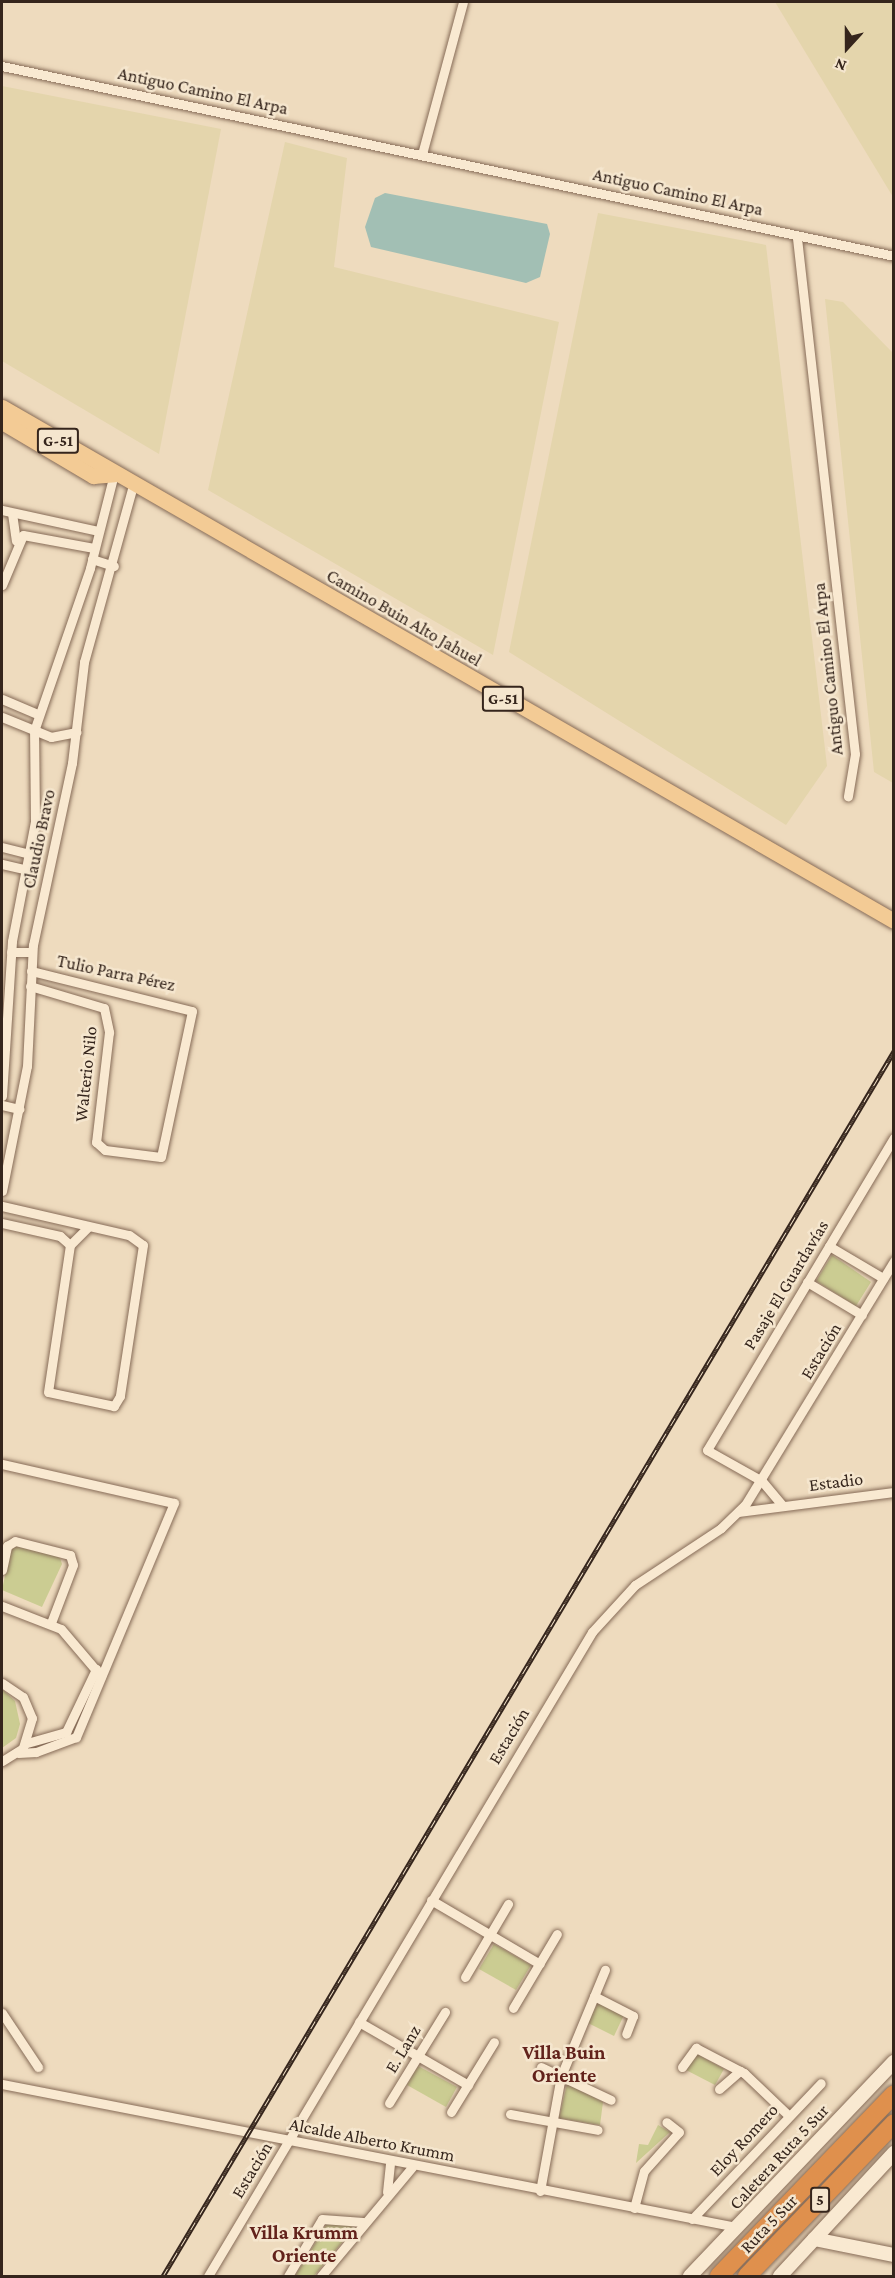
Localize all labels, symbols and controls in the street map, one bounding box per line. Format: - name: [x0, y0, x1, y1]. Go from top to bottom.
- north arrow: [817, 18, 877, 78]
- text: N: [832, 55, 849, 75]
- street label: Antiguo Camino El Arpa: [116, 62, 290, 120]
- street label: Antiguo Camino El Arpa: [591, 163, 765, 221]
- road number: G-51: [36, 428, 80, 454]
- street label: Camino Buin Alto Jahuel: [322, 565, 486, 671]
- street label: Antiguo Camino El Arpa: [808, 582, 848, 756]
- road number: G-51: [480, 686, 526, 712]
- street label: Claudio Bravo: [18, 787, 60, 891]
- street label: Tulio Parra Pérez: [55, 950, 177, 996]
- street label: Walterio Nilo: [70, 1025, 102, 1123]
- street label: Pasaje El Guardavías: [739, 1216, 833, 1354]
- street label: Estación: [796, 1319, 846, 1383]
- street label: Estadio: [808, 1468, 864, 1496]
- street label: Estación: [484, 1704, 534, 1768]
- street label: E. Lanz: [380, 2021, 426, 2077]
- district label: Villa Buin Oriente: [523, 2040, 605, 2087]
- street label: Eloy Romero: [705, 2099, 783, 2181]
- street label: Caletera Ruta 5 Sur: [725, 2100, 833, 2214]
- street label: Alcalde Alberto Krumm: [287, 2113, 457, 2167]
- street label: Estación: [227, 2138, 277, 2202]
- road number: 5: [810, 2187, 830, 2213]
- street label: Ruta 5 Sur: [736, 2190, 802, 2258]
- district label: Villa Krumm Oriente: [250, 2220, 358, 2267]

